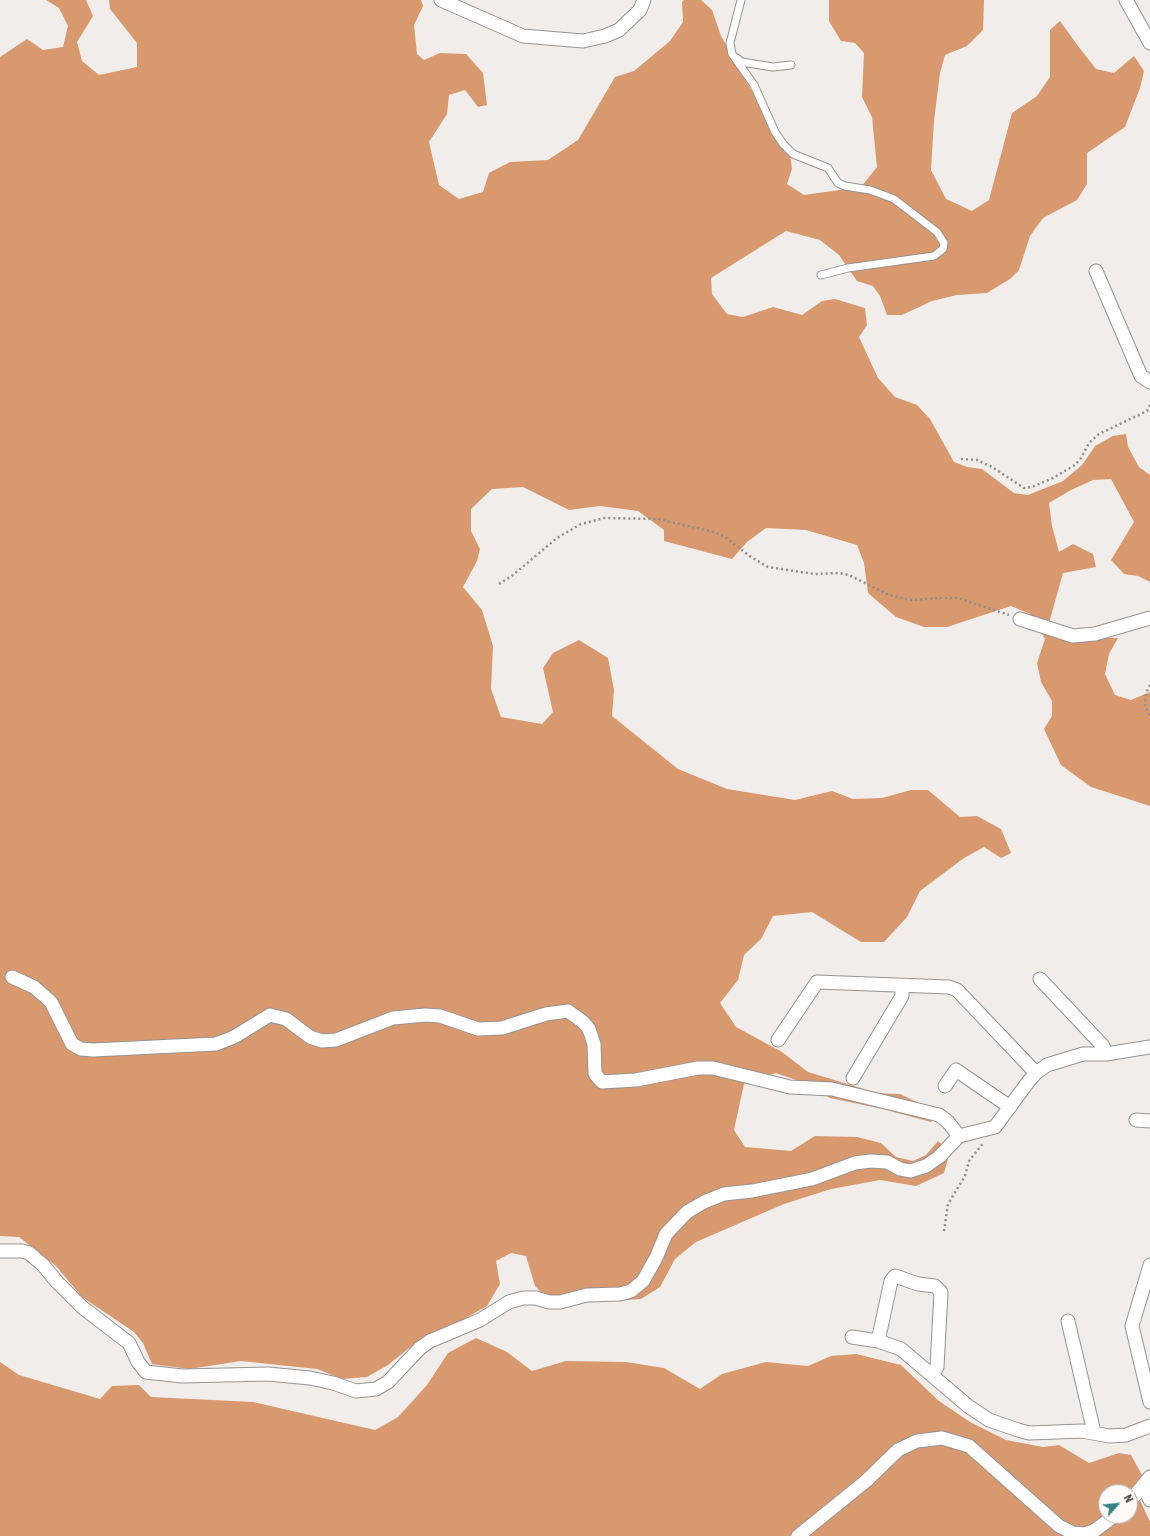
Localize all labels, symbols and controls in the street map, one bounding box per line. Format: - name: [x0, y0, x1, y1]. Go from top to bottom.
- north arrow: [1098, 1484, 1138, 1524]
- text: N: [1120, 1492, 1137, 1505]

